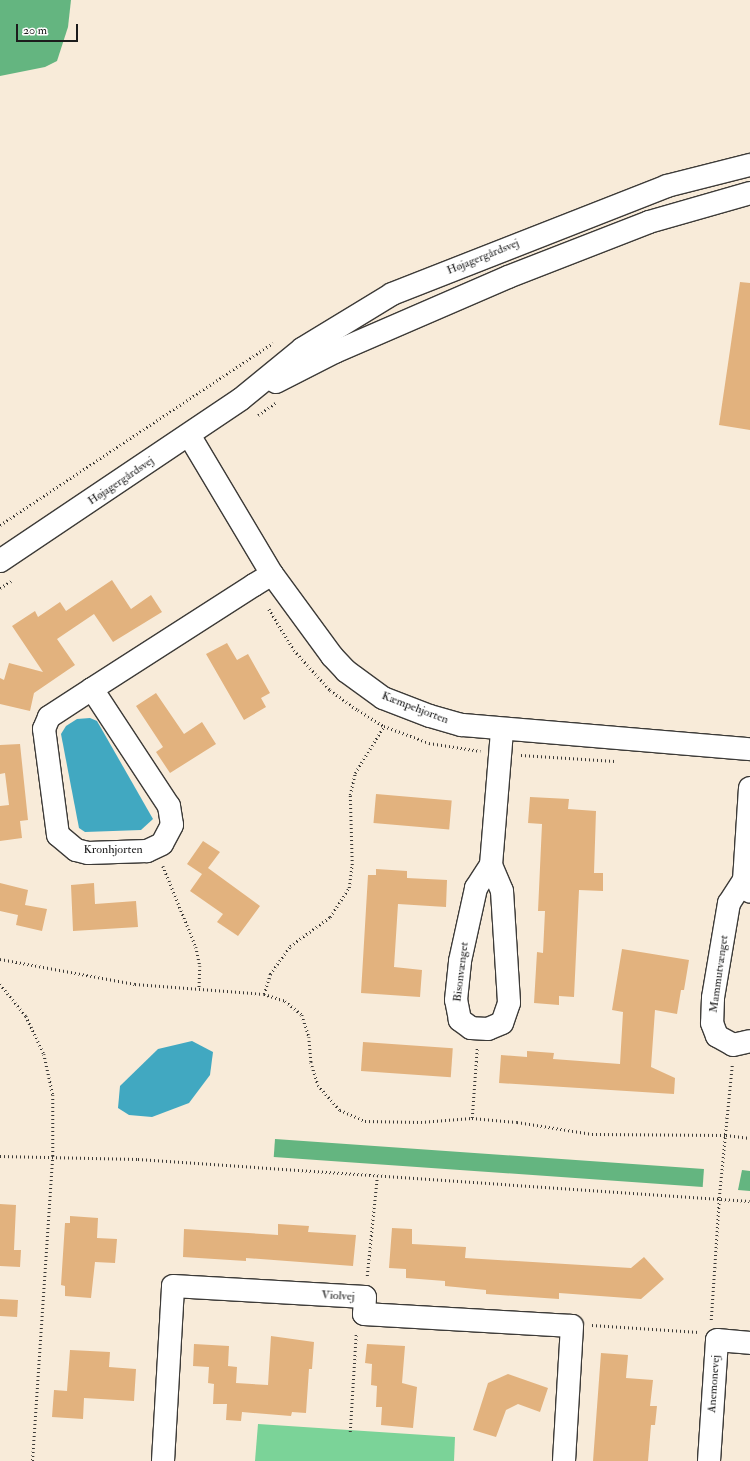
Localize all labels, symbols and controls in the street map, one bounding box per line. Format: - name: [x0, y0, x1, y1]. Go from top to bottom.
- scale bar: [18, 16, 80, 42]
- text: 20 m: [23, 23, 47, 38]
- street label: Højagergårdsvej: [445, 236, 521, 278]
- street label: Højagergårdsvej: [85, 454, 157, 508]
- street label: Kæmpehjorten: [380, 689, 450, 727]
- street label: Kronhjorten: [83, 843, 143, 857]
- street label: Mammutvænget: [706, 934, 732, 1014]
- street label: Bisonvænget: [450, 941, 472, 1003]
- street label: Violvej: [321, 1288, 355, 1304]
- street label: Anemonevej: [705, 1355, 723, 1413]

